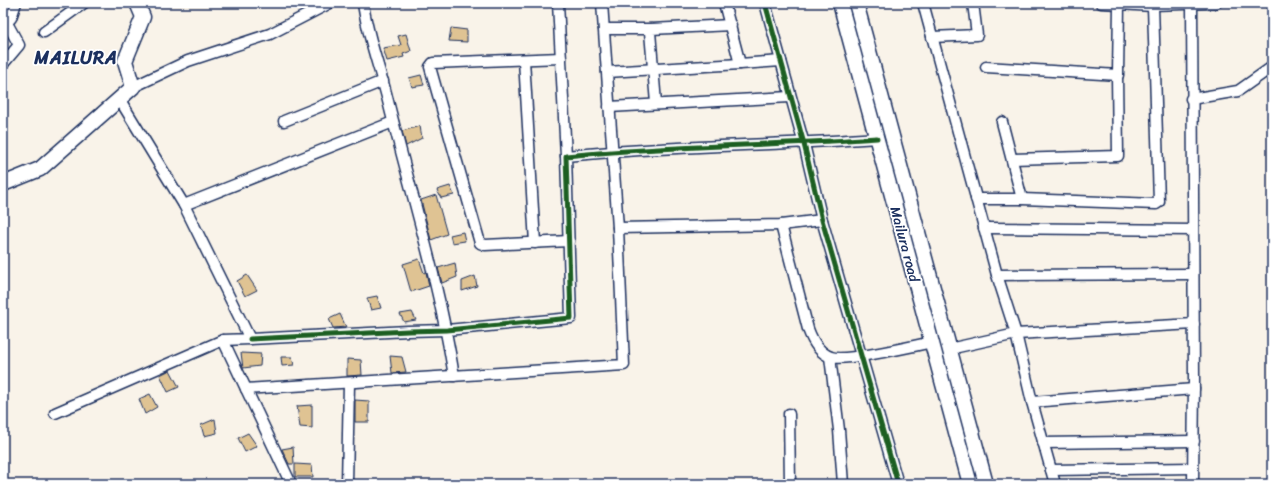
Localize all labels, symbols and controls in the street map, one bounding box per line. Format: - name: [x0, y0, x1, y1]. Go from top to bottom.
- district label: MAILURA: [33, 42, 118, 74]
- street label: Mailura road: [882, 203, 927, 286]

